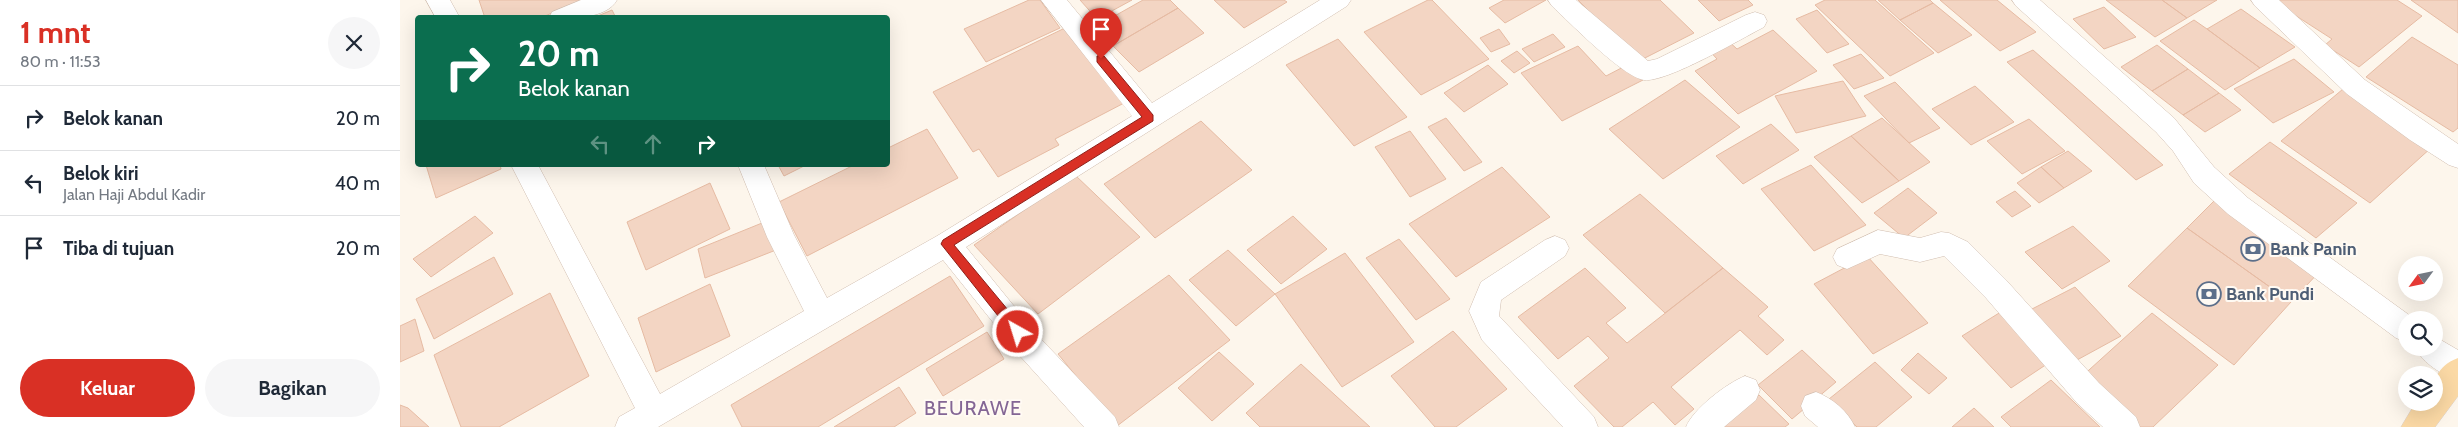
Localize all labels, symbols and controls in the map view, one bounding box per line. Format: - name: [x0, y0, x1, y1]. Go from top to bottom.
- pin: [1080, 8, 1122, 59]
- text: 1 mnt: [20, 14, 91, 51]
- icon: arrive: [1087, 15, 1115, 43]
- button: close: [328, 17, 380, 69]
- text: 20 m: [518, 32, 600, 75]
- icon: right: [435, 35, 500, 100]
- text: 80 m · 11:53: [20, 52, 101, 71]
- text: Belok kanan: [518, 75, 630, 102]
- icon: right: [20, 104, 48, 132]
- text: Belok kanan: [63, 107, 163, 130]
- text: 20 m: [336, 107, 380, 130]
- icon: left: [586, 130, 614, 158]
- icon: ahead: [639, 130, 667, 158]
- icon: right: [692, 130, 720, 158]
- text: Belok kiri: [63, 162, 139, 185]
- icon: left: [20, 169, 48, 197]
- text: 40 m: [335, 172, 380, 195]
- text: Jalan Haji Abdul Kadir: [63, 185, 205, 204]
- icon: arrive: [20, 234, 48, 262]
- bank icon: Bank Panin: [2240, 236, 2266, 262]
- text: Tiba di tujuan: [63, 237, 174, 260]
- text: 20 m: [336, 237, 380, 260]
- place label: Bank Panin: [2270, 238, 2357, 260]
- north arrow: [2398, 256, 2442, 301]
- map controls: [2398, 256, 2443, 411]
- bank icon: Bank Pundi: [2196, 281, 2222, 307]
- place label: Bank Pundi: [2226, 283, 2314, 305]
- position arrow: [991, 305, 1043, 357]
- button: search: [2398, 311, 2443, 356]
- button: Keluar: [20, 359, 195, 417]
- button: Bagikan: [205, 359, 380, 417]
- button: layers: [2398, 366, 2443, 411]
- district label: BEURAWE: [924, 396, 1022, 420]

